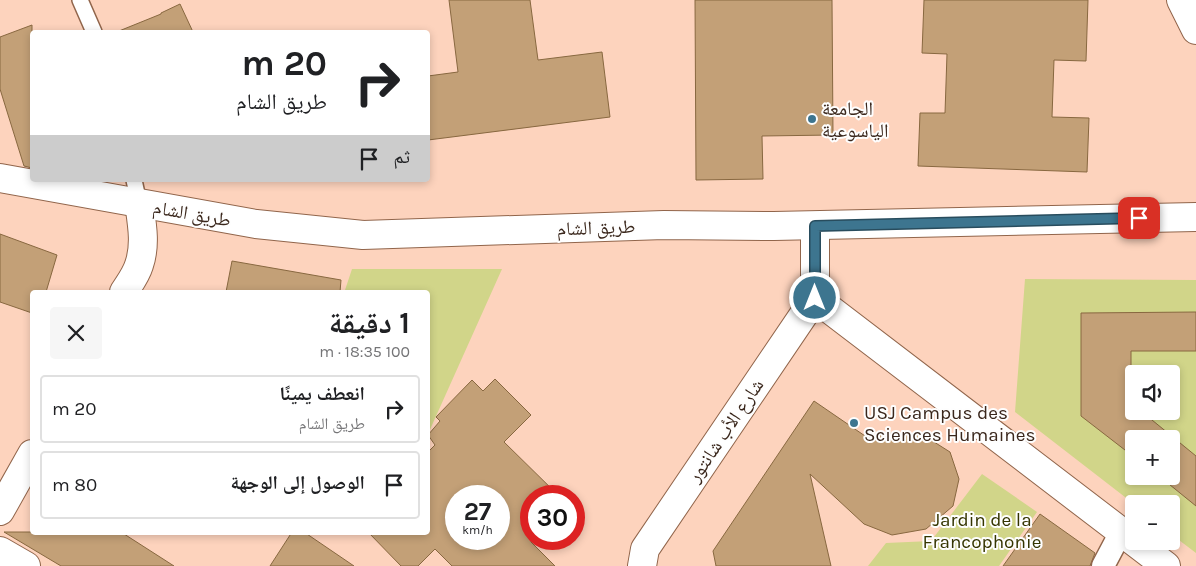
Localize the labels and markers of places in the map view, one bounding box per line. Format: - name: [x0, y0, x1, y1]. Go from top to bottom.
- place label: الجامعة الياسوعية: [822, 98, 889, 142]
- marker: الجامعة الياسوعية: [806, 113, 818, 125]
- pin: [1118, 197, 1160, 239]
- place label: USJ Campus des Sciences Humaines: [864, 402, 1036, 446]
- marker: USJ Campus des Sciences Humaines: [848, 417, 860, 429]

